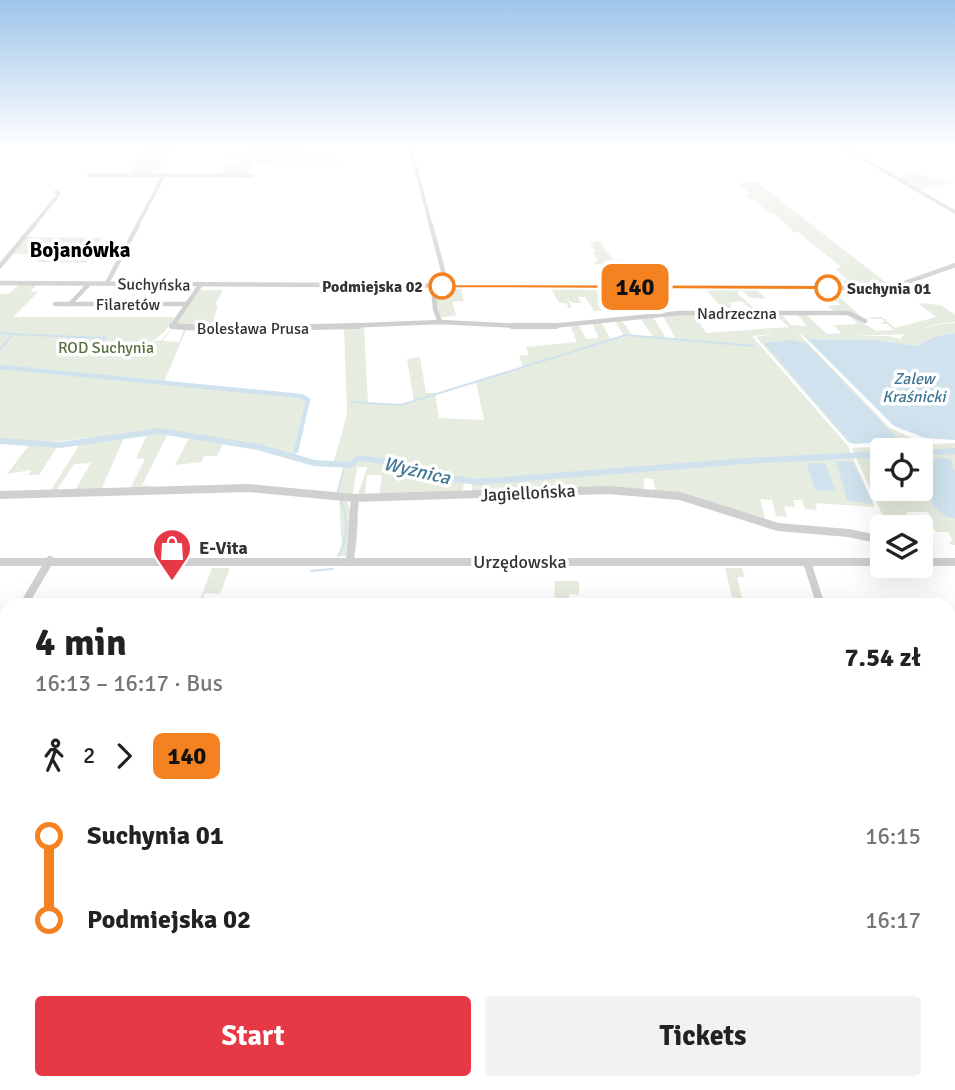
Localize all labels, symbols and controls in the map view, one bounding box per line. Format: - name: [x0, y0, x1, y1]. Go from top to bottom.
- district label: Bojanówka: [29, 237, 131, 263]
- line badge: 140: [595, 264, 675, 310]
- text: 140: [616, 272, 654, 302]
- marker: Podmiejska 02: [429, 273, 455, 299]
- street label: Suchyńska: [117, 274, 191, 296]
- marker: Suchynia 01: [815, 275, 841, 301]
- place label: Podmiejska 02: [322, 277, 423, 297]
- place label: Suchynia 01: [847, 279, 932, 299]
- street label: Filaretów: [96, 295, 161, 315]
- street label: Nadrzeczna: [697, 304, 777, 324]
- street label: Bolesława Prusa: [197, 319, 309, 339]
- park label: ROD Suchynia: [58, 338, 154, 358]
- water label: Zalew Kraśnicki: [882, 369, 947, 407]
- map controls: [870, 438, 933, 578]
- button: locate: [870, 438, 933, 501]
- water label: Wyżnica: [381, 452, 454, 491]
- street label: Jagiellońska: [480, 480, 576, 506]
- button: layers: [870, 515, 933, 578]
- shop icon: E-Vita: [151, 527, 193, 582]
- place label: E-Vita: [199, 537, 248, 559]
- street label: Urzędowska: [473, 551, 567, 573]
- text: 4 min: [35, 619, 127, 666]
- text: 7.54 zł: [845, 642, 921, 674]
- text: 16:13 – 16:17 · Bus: [35, 669, 223, 698]
- icon: walk: [35, 737, 73, 775]
- icon: forward: [105, 737, 143, 775]
- text: 2: [83, 741, 95, 770]
- text: 140: [167, 741, 206, 771]
- text: Suchynia 01: [87, 820, 224, 852]
- text: 16:15: [865, 822, 921, 851]
- text: Podmiejska 02: [87, 904, 251, 936]
- text: 16:17: [865, 906, 921, 935]
- button: Start: [35, 996, 471, 1076]
- button: Tickets: [485, 996, 921, 1076]

